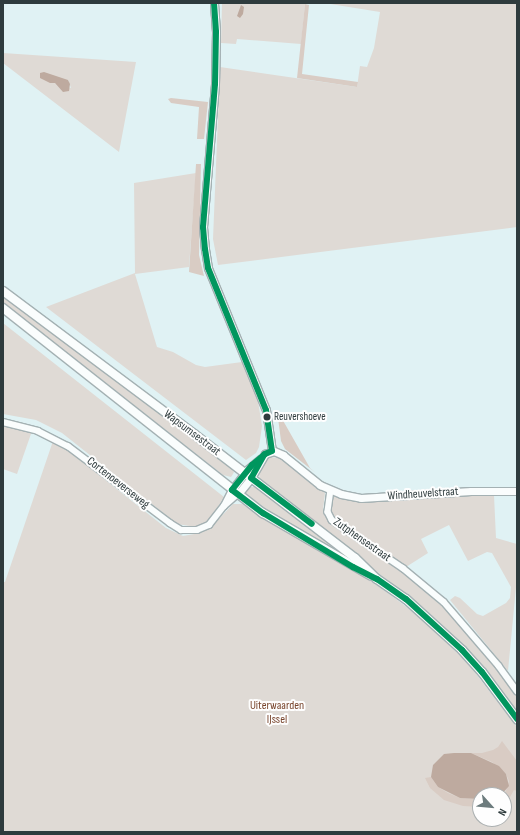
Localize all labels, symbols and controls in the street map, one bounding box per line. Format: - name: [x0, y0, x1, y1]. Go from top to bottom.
- street label: Wapsumsestraat: [161, 407, 223, 459]
- place label: Reuvershoeve: [274, 410, 326, 424]
- marker: Reuvershoeve: [262, 412, 272, 422]
- street label: Cortenoeverseweg: [84, 454, 152, 512]
- street label: Windheuvelstraat: [387, 484, 459, 504]
- street label: Zutphensestraat: [330, 515, 394, 565]
- park label: Uiterwaarden IJssel: [250, 699, 304, 727]
- north arrow: [472, 787, 512, 827]
- text: N: [495, 807, 509, 818]

